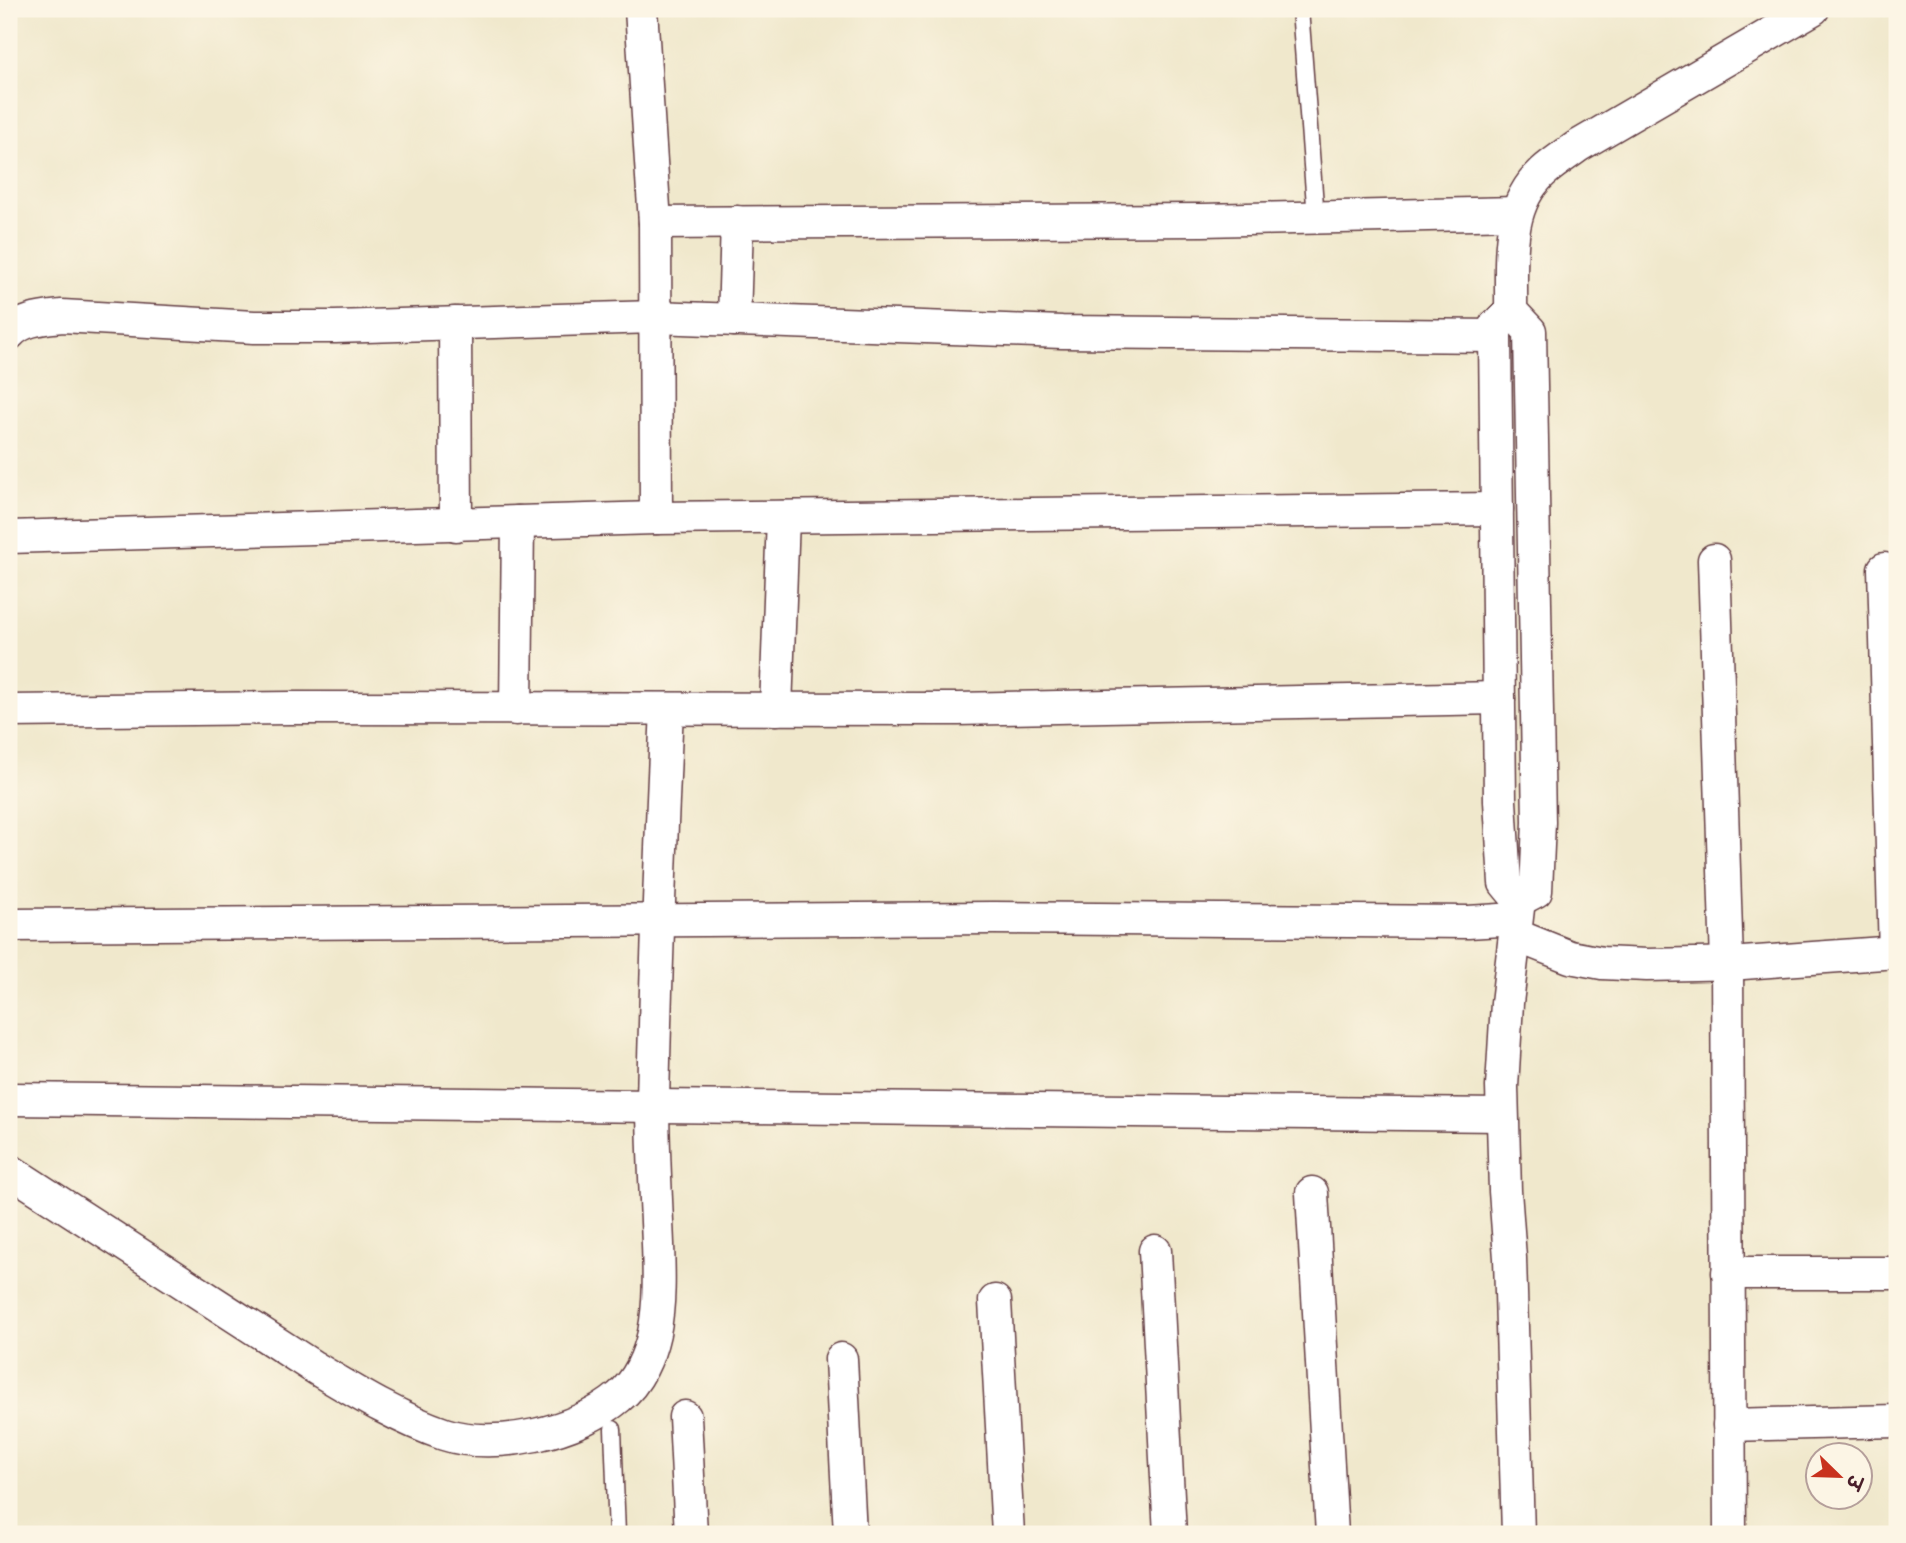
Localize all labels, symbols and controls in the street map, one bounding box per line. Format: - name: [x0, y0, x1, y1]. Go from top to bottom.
- north arrow: [1804, 1442, 1874, 1512]
- text: उ: [1840, 1470, 1869, 1495]

